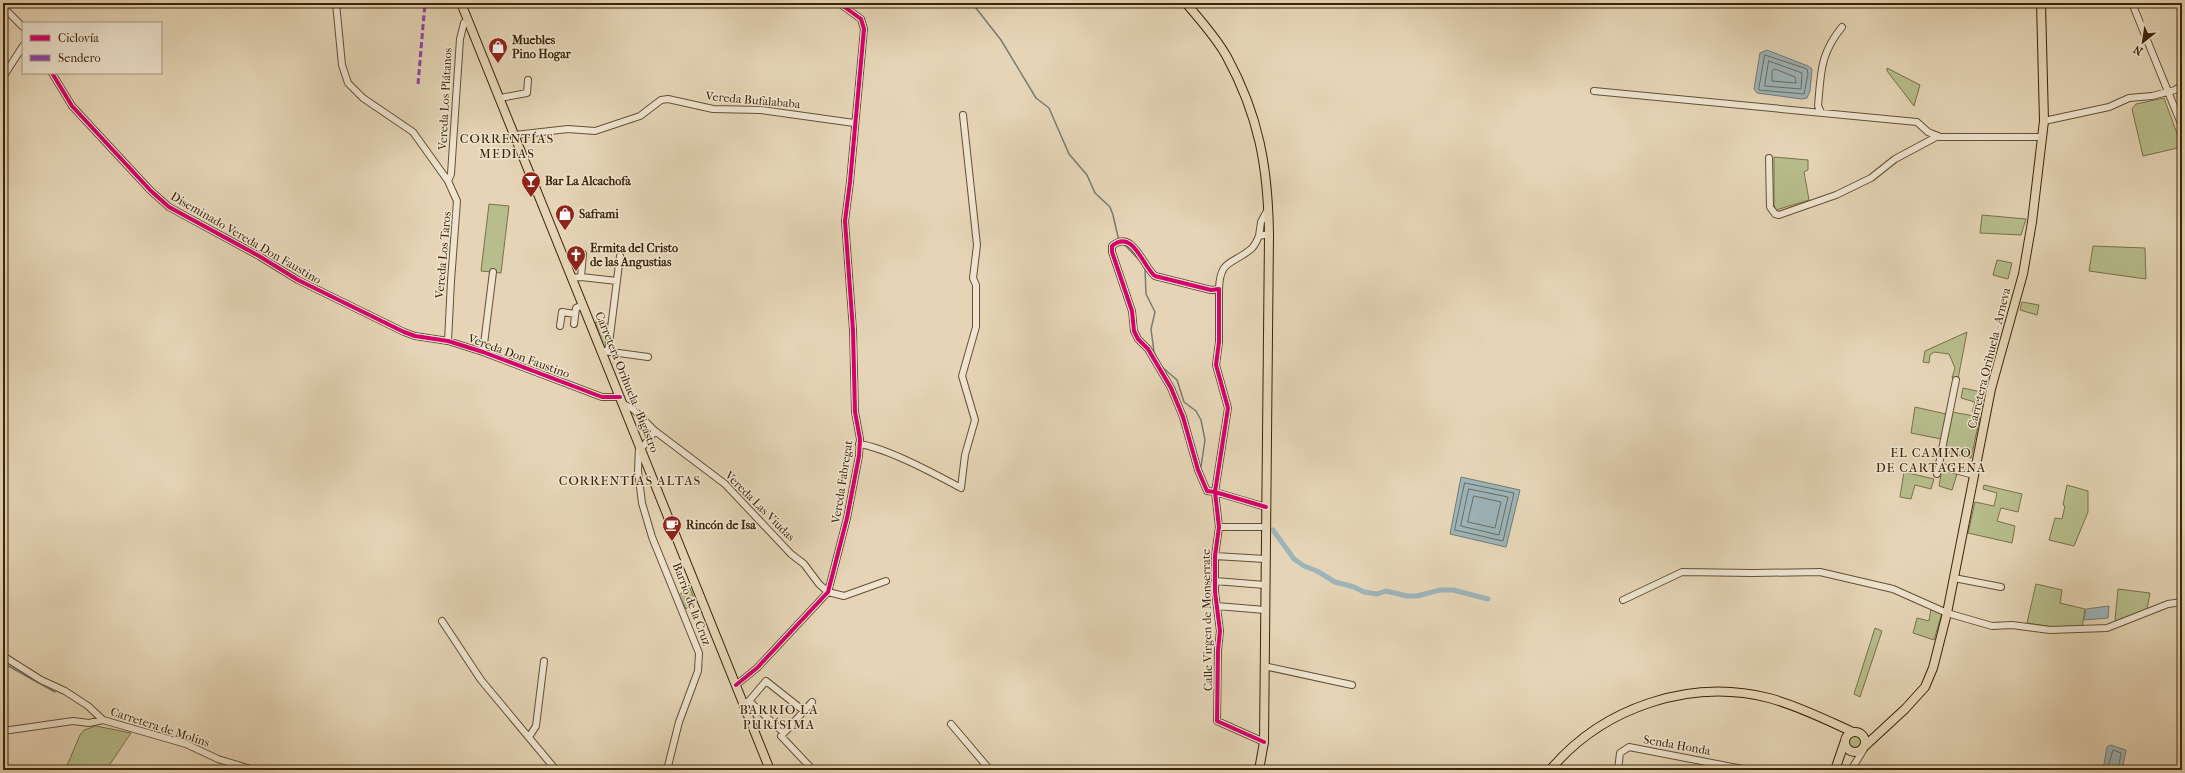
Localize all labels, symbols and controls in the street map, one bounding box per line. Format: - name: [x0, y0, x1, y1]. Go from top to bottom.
- legend: [22, 22, 162, 74]
- north arrow: [2123, 22, 2163, 62]
- text: Ciclovía: [58, 31, 99, 45]
- place label: Muebles Pino Hogar: [511, 33, 572, 62]
- shop icon: Muebles Pino Hogar: [487, 36, 509, 64]
- text: N: [2131, 42, 2145, 58]
- street label: Vereda Los Plátanos: [435, 47, 455, 152]
- text: Sendero: [58, 51, 101, 65]
- street label: Vereda Bufalababa: [704, 89, 802, 111]
- district label: CORRENTÍAS MEDIAS: [460, 131, 554, 161]
- bar icon: Bar La Alcachofa: [520, 170, 542, 198]
- place label: Bar La Alcachofa: [545, 174, 631, 188]
- street label: Diseminado Vereda Don Faustino: [168, 189, 324, 287]
- shop icon: Saframi: [554, 203, 576, 231]
- place label: Saframi: [579, 207, 619, 221]
- street label: Vereda Los Taros: [432, 210, 454, 300]
- place label: Ermita del Cristo de las Angustias: [590, 241, 678, 270]
- church icon: Ermita del Cristo de las Angustias: [565, 244, 587, 272]
- street label: Carretera Orihuela - Arneva: [1965, 286, 2013, 430]
- street label: Carretera Orihuela - Bigastro: [592, 310, 662, 454]
- street label: Vereda Don Faustino: [465, 331, 572, 381]
- street label: Vereda Fabregat: [828, 439, 856, 526]
- district label: EL CAMINO DE CARTAGENA: [1876, 445, 1986, 475]
- street label: Vereda Las Viudas: [721, 467, 798, 544]
- district label: CORRENTÍAS ALTAS: [559, 473, 701, 488]
- cafe icon: Rincón de Isa: [661, 514, 683, 542]
- place label: Rincón de Isa: [686, 518, 756, 532]
- street label: Calle Virgen de Monserrate: [1199, 549, 1215, 691]
- street label: Barrio de la Cruz: [670, 561, 714, 648]
- district label: BARRIO LA PURÍSIMA: [739, 702, 819, 732]
- street label: Carretera de Molins: [109, 704, 212, 750]
- street label: Senda Honda: [1642, 732, 1712, 758]

